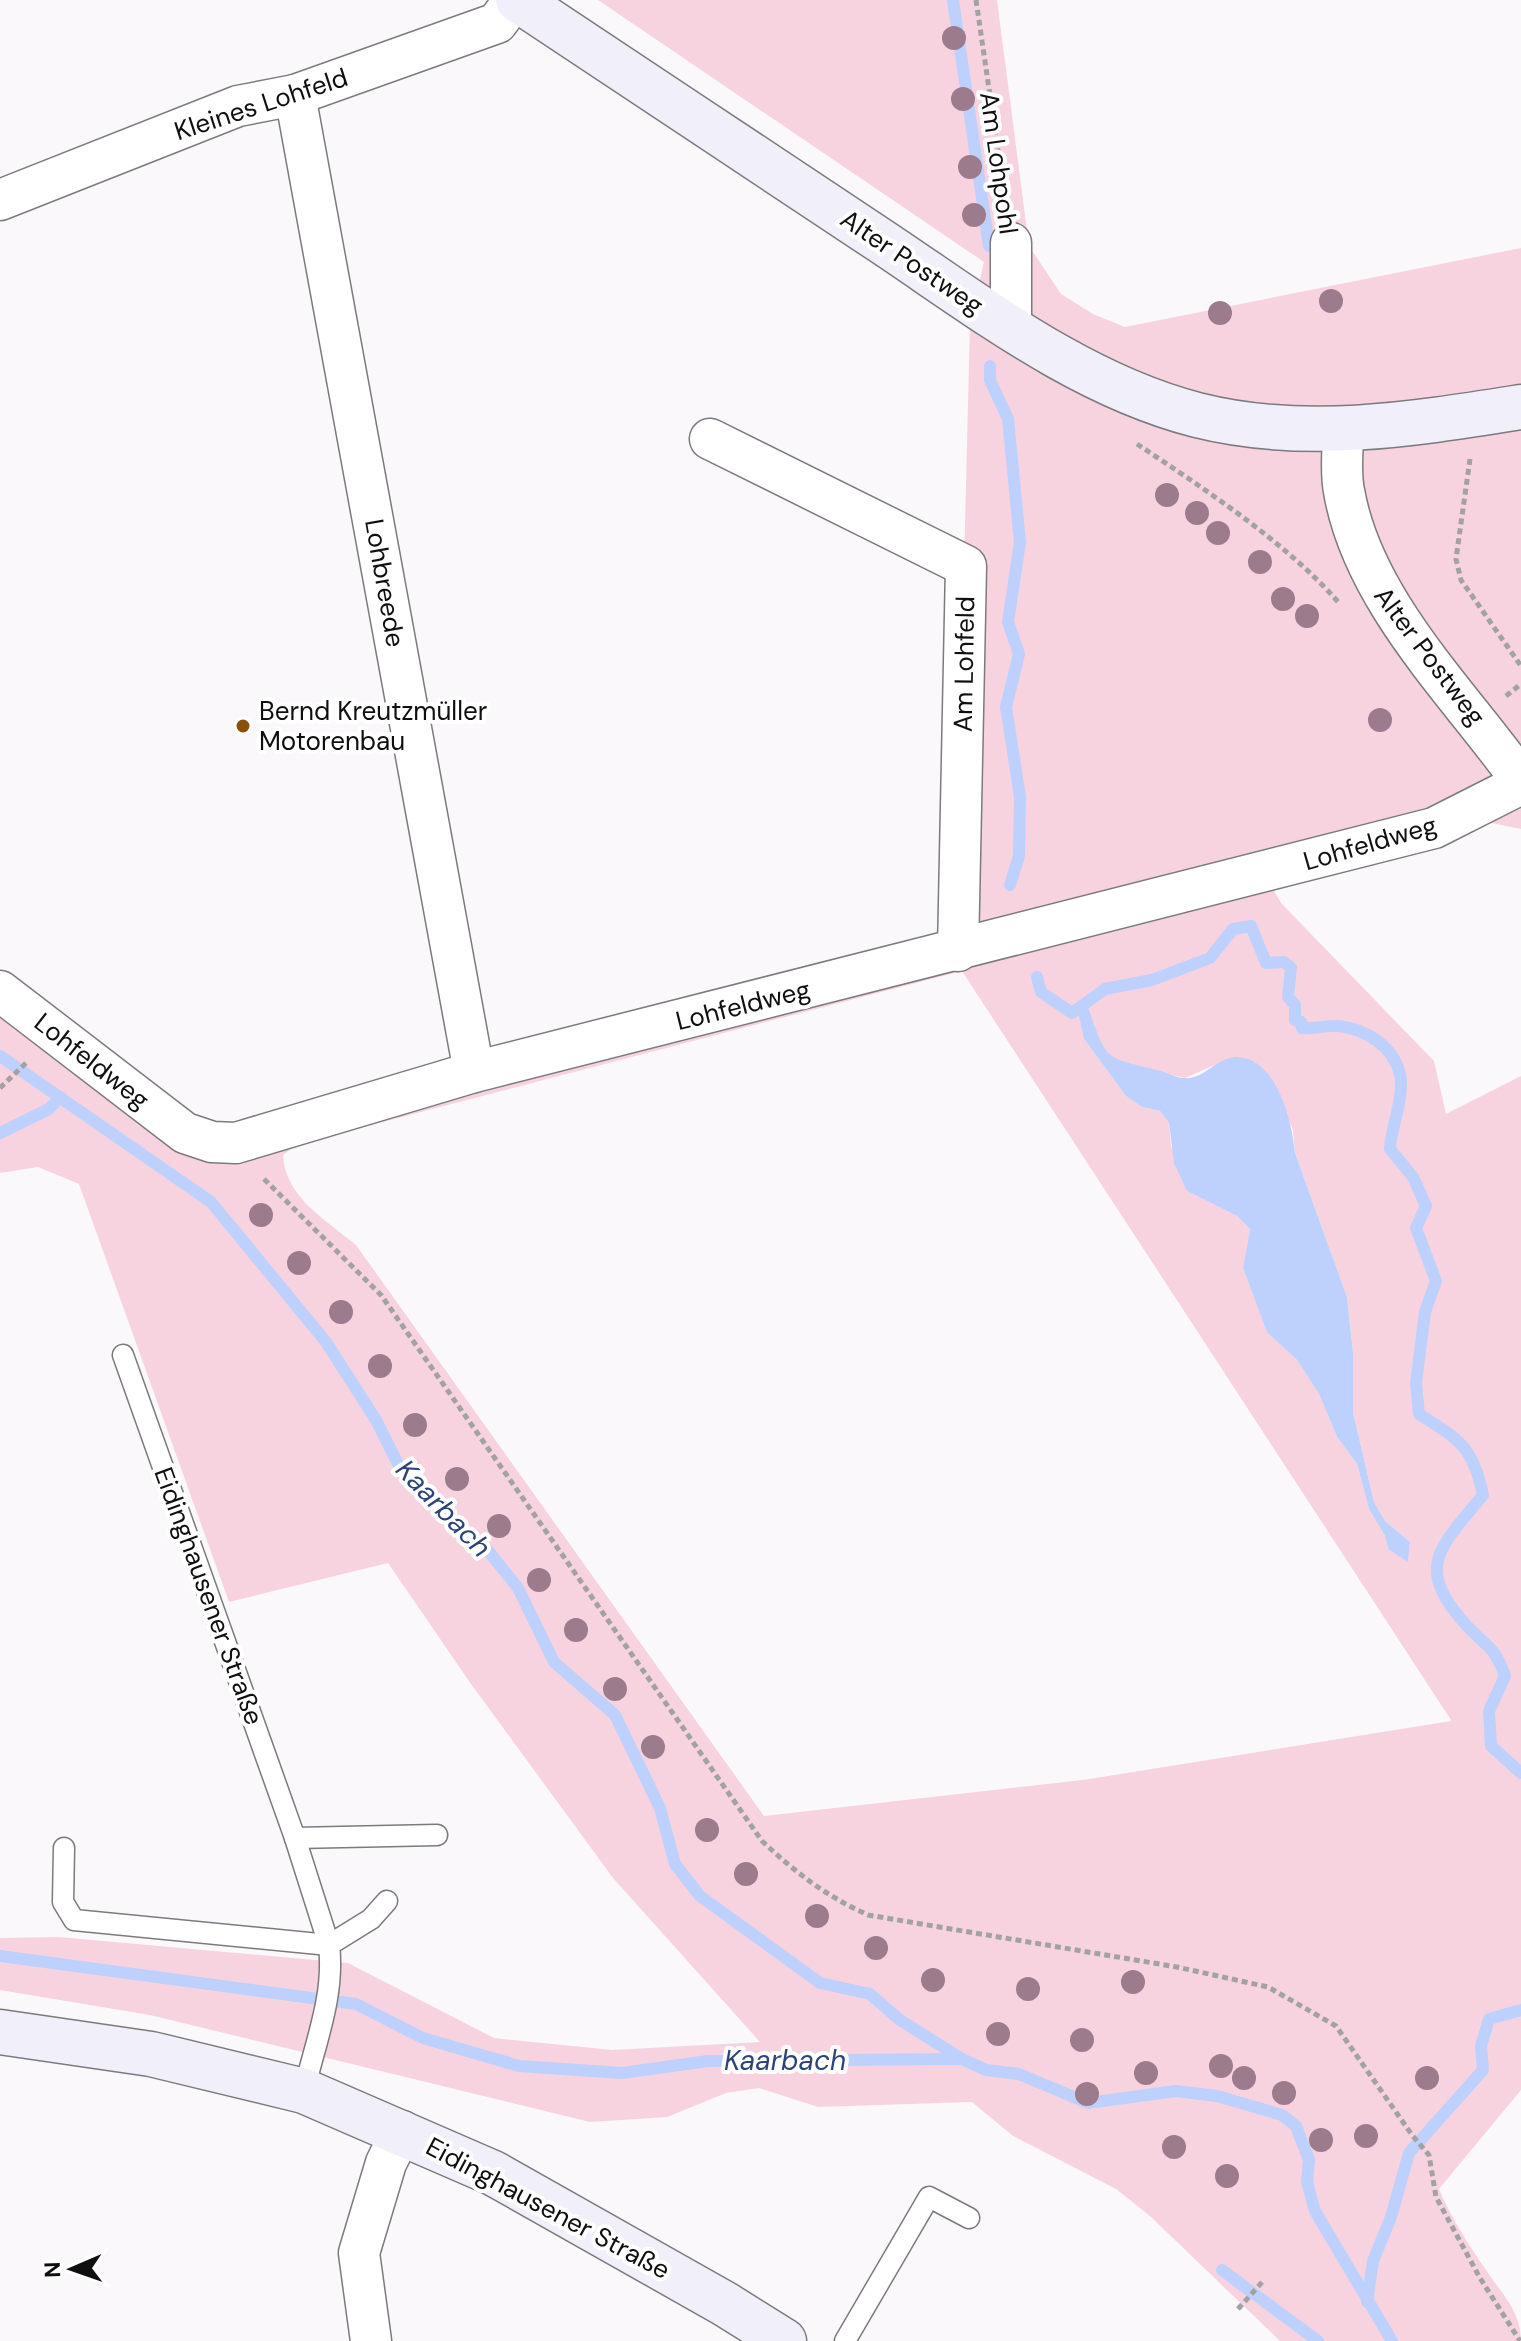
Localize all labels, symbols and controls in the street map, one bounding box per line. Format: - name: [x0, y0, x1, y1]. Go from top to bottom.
- street label: Kleines Lohfeld: [170, 60, 352, 148]
- street label: Am Lohpohl: [972, 90, 1026, 236]
- street label: Alter Postweg: [834, 202, 990, 322]
- street label: Lohbreede: [357, 516, 413, 650]
- street label: Alter Postweg: [1367, 580, 1493, 732]
- street label: Am Lohfeld: [946, 596, 982, 732]
- place label: Bernd Kreutzmüller Motorenbau: [259, 694, 487, 758]
- marker: Bernd Kreutzmüller Motorenbau: [234, 717, 252, 735]
- street label: Lohfeldweg: [1299, 808, 1441, 878]
- street label: Lohfeldweg: [672, 972, 814, 1038]
- street label: Lohfeldweg: [27, 1005, 157, 1117]
- water label: Kaarbach: [388, 1452, 499, 1565]
- street label: Eidinghausener Straße: [147, 1463, 271, 1729]
- water label: Kaarbach: [724, 2042, 846, 2079]
- street label: Eidinghausener Straße: [420, 2129, 676, 2287]
- north arrow: [32, 2229, 112, 2309]
- text: N: [38, 2261, 67, 2278]

